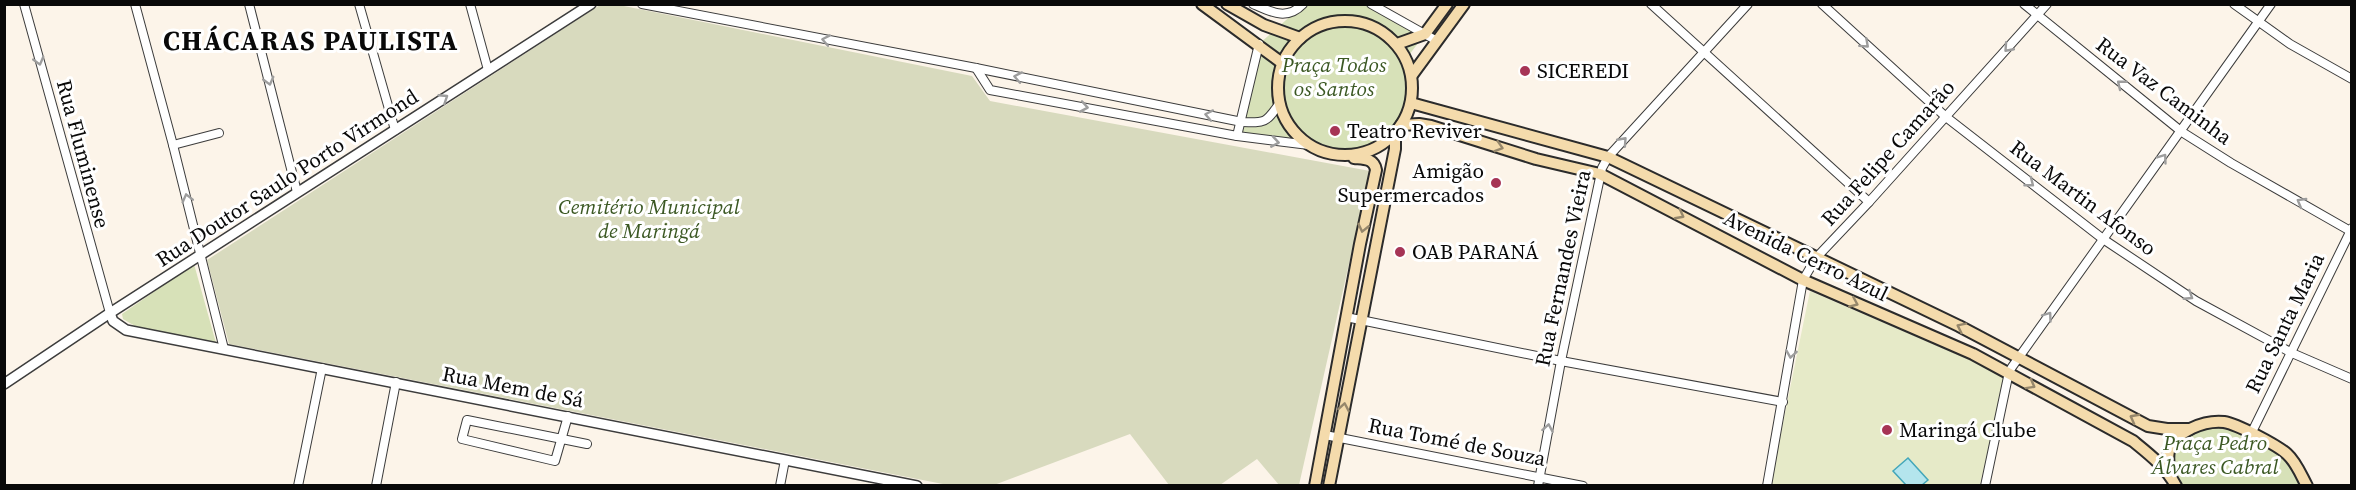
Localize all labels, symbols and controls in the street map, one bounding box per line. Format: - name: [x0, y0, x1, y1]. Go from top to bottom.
- district label: CHÁCARAS PAULISTA: [163, 22, 459, 59]
- street label: Rua Vaz Caminha: [2090, 30, 2238, 152]
- one-way arrow: [822, 34, 832, 47]
- one-way arrow: [1858, 37, 1869, 48]
- one-way arrow: [2004, 41, 2015, 52]
- park label: Praça Todos os Santos: [1281, 50, 1387, 103]
- one-way arrow: [32, 55, 44, 66]
- place label: SICEREDI: [1537, 56, 1629, 85]
- marker: SICEREDI: [1518, 64, 1532, 78]
- one-way arrow: [1013, 71, 1023, 84]
- street label: Rua Felipe Camarão: [1814, 73, 1961, 232]
- street label: Rua Fluminense: [50, 76, 117, 231]
- one-way arrow: [261, 76, 274, 86]
- one-way arrow: [2117, 81, 2128, 92]
- street label: Rua Doutor Saulo Porto Virmond: [150, 82, 424, 273]
- one-way arrow: [438, 94, 449, 105]
- one-way arrow: [1078, 100, 1088, 113]
- one-way arrow: [1204, 109, 1214, 122]
- place label: Teatro Reviver: [1347, 116, 1482, 145]
- marker: Teatro Reviver: [1328, 124, 1342, 138]
- street label: Rua Martin Afonso: [2004, 133, 2162, 262]
- one-way arrow: [1271, 135, 1280, 147]
- one-way arrow: [1616, 137, 1627, 148]
- one-way arrow: [1493, 140, 1504, 152]
- one-way arrow: [2155, 154, 2166, 165]
- place label: Amigão Supermercados: [1338, 156, 1484, 209]
- street label: Rua Fernandes Vieira: [1528, 167, 1598, 369]
- marker: Amigão Supermercados: [1489, 176, 1503, 190]
- one-way arrow: [2023, 176, 2034, 187]
- park label: Cemitério Municipal de Maringá: [558, 192, 740, 245]
- one-way arrow: [181, 193, 194, 203]
- one-way arrow: [2297, 198, 2307, 210]
- street label: Avenida Cerro Azul: [1719, 203, 1893, 308]
- one-way arrow: [1674, 208, 1685, 220]
- one-way arrow: [1358, 223, 1371, 233]
- place label: OAB PARANÁ: [1412, 237, 1539, 266]
- marker: OAB PARANÁ: [1393, 245, 1407, 259]
- street label: Rua Santa Maria: [2238, 248, 2331, 398]
- one-way arrow: [2182, 289, 2193, 300]
- one-way arrow: [1848, 296, 1859, 308]
- one-way arrow: [2041, 311, 2052, 322]
- one-way arrow: [1956, 323, 1967, 335]
- one-way arrow: [1785, 349, 1798, 359]
- street label: Rua Mem de Sá: [440, 359, 586, 414]
- one-way arrow: [2025, 377, 2035, 389]
- one-way arrow: [1337, 403, 1350, 413]
- street label: Rua Tomé de Souza: [1366, 410, 1549, 473]
- one-way arrow: [2129, 414, 2140, 425]
- place label: Maringá Clube: [1899, 415, 2036, 444]
- one-way arrow: [1542, 423, 1554, 433]
- marker: Maringá Clube: [1880, 423, 1894, 437]
- park label: Praça Pedro Álvares Cabral: [2151, 428, 2279, 481]

